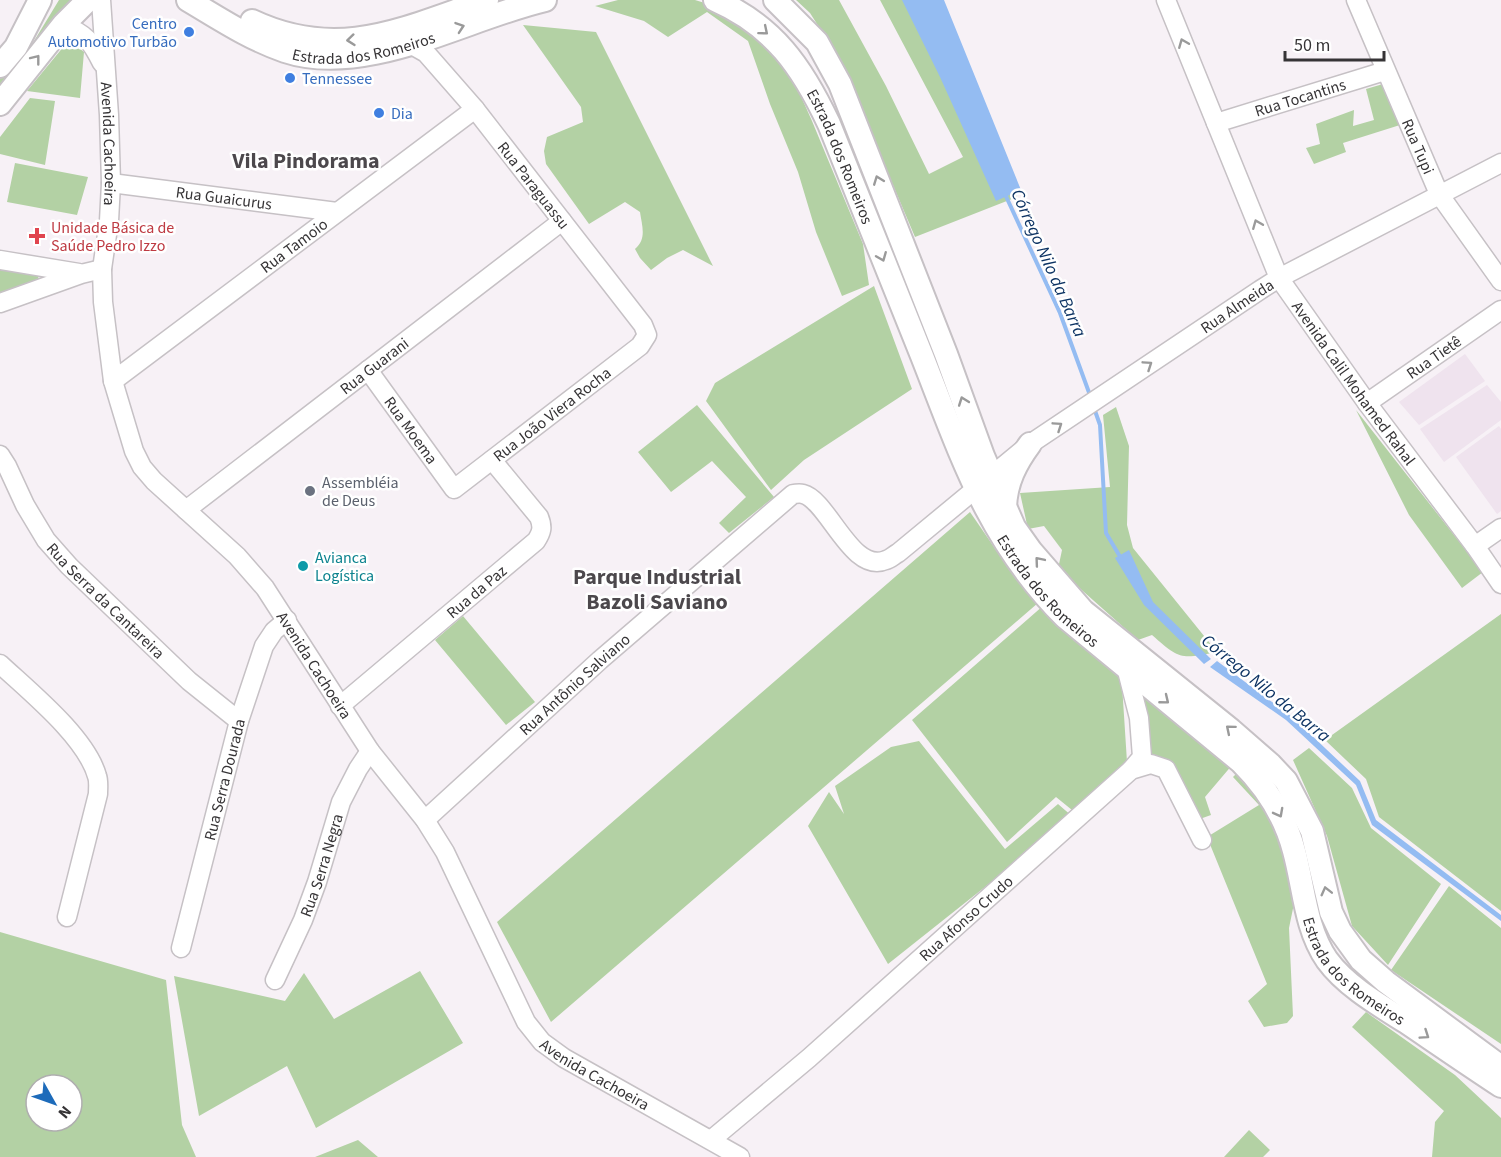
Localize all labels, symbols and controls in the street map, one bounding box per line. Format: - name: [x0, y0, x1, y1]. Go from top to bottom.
- place label: Centro Automotivo Turbão: [48, 13, 177, 53]
- one-way arrow: [454, 21, 465, 34]
- one-way arrow: [757, 23, 768, 34]
- scale bar: [1285, 24, 1384, 62]
- marker: Centro Automotivo Turbão: [182, 25, 196, 39]
- street label: Estrada dos Romeiros: [290, 27, 438, 70]
- one-way arrow: [346, 33, 355, 45]
- text: 50 m: [1294, 33, 1330, 58]
- one-way arrow: [1178, 38, 1190, 49]
- one-way arrow: [29, 54, 40, 65]
- place label: Tennessee: [302, 68, 372, 90]
- marker: Tennessee: [283, 71, 297, 85]
- street label: Rua Tocantins: [1252, 74, 1349, 122]
- street label: Avenida Cachoeira: [95, 81, 121, 206]
- street label: Estrada dos Romeiros: [801, 85, 878, 228]
- place label: Dia: [391, 103, 413, 125]
- marker: Dia: [372, 106, 386, 120]
- street label: Rua Tupi: [1396, 115, 1439, 178]
- street label: Rua Paraguassu: [492, 137, 574, 234]
- district label: Vila Pindorama: [231, 145, 380, 177]
- one-way arrow: [872, 175, 885, 185]
- street label: Rua Guaicurus: [175, 181, 274, 216]
- water label: Córrego Nilo da Barra: [1005, 185, 1093, 342]
- street label: Rua Tamoio: [256, 213, 333, 279]
- place label: Unidade Básica de Saúde Pedro Izzo: [51, 217, 174, 257]
- one-way arrow: [1252, 219, 1264, 230]
- marker: Unidade Básica de Saúde Pedro Izzo: [28, 227, 46, 245]
- one-way arrow: [875, 251, 887, 262]
- street label: Rua Almeida: [1196, 274, 1278, 339]
- street label: Avenida Calil Mohamed Rahal: [1286, 297, 1420, 470]
- street label: Rua Tietê: [1402, 331, 1466, 385]
- street label: Rua Guarani: [335, 333, 414, 400]
- one-way arrow: [1142, 361, 1153, 372]
- street label: Rua João Viera Rocha: [489, 362, 616, 467]
- street label: Rua Moema: [379, 392, 443, 469]
- one-way arrow: [957, 396, 970, 407]
- one-way arrow: [1051, 422, 1062, 433]
- place label: Assembléia de Deus: [322, 472, 399, 512]
- marker: Assembléia de Deus: [303, 484, 317, 498]
- street label: Estrada dos Romeiros: [991, 531, 1104, 653]
- street label: Rua Serra da Cantareira: [41, 538, 169, 664]
- place label: Avianca Logística: [315, 547, 374, 587]
- one-way arrow: [1035, 557, 1046, 568]
- marker: Avianca Logística: [296, 559, 310, 573]
- street label: Rua da Paz: [442, 560, 512, 624]
- district label: Parque Industrial Bazoli Saviano: [573, 561, 742, 618]
- street label: Avenida Cachoeira: [271, 608, 357, 724]
- water label: Córrego Nilo da Barra: [1196, 628, 1336, 749]
- street label: Rua Antônio Salviano: [515, 629, 635, 741]
- one-way arrow: [1158, 692, 1169, 703]
- street label: Rua Serra Dourada: [199, 716, 251, 843]
- one-way arrow: [1226, 726, 1237, 737]
- one-way arrow: [1272, 807, 1283, 817]
- street label: Rua Serra Negra: [295, 811, 349, 920]
- street label: Rua Afonso Crudo: [915, 871, 1018, 967]
- one-way arrow: [1321, 887, 1334, 897]
- street label: Estrada dos Romeiros: [1297, 915, 1409, 1031]
- one-way arrow: [1418, 1028, 1429, 1039]
- street label: Avenida Cachoeira: [535, 1034, 653, 1116]
- north arrow: [24, 1073, 84, 1133]
- text: N: [53, 1101, 77, 1123]

